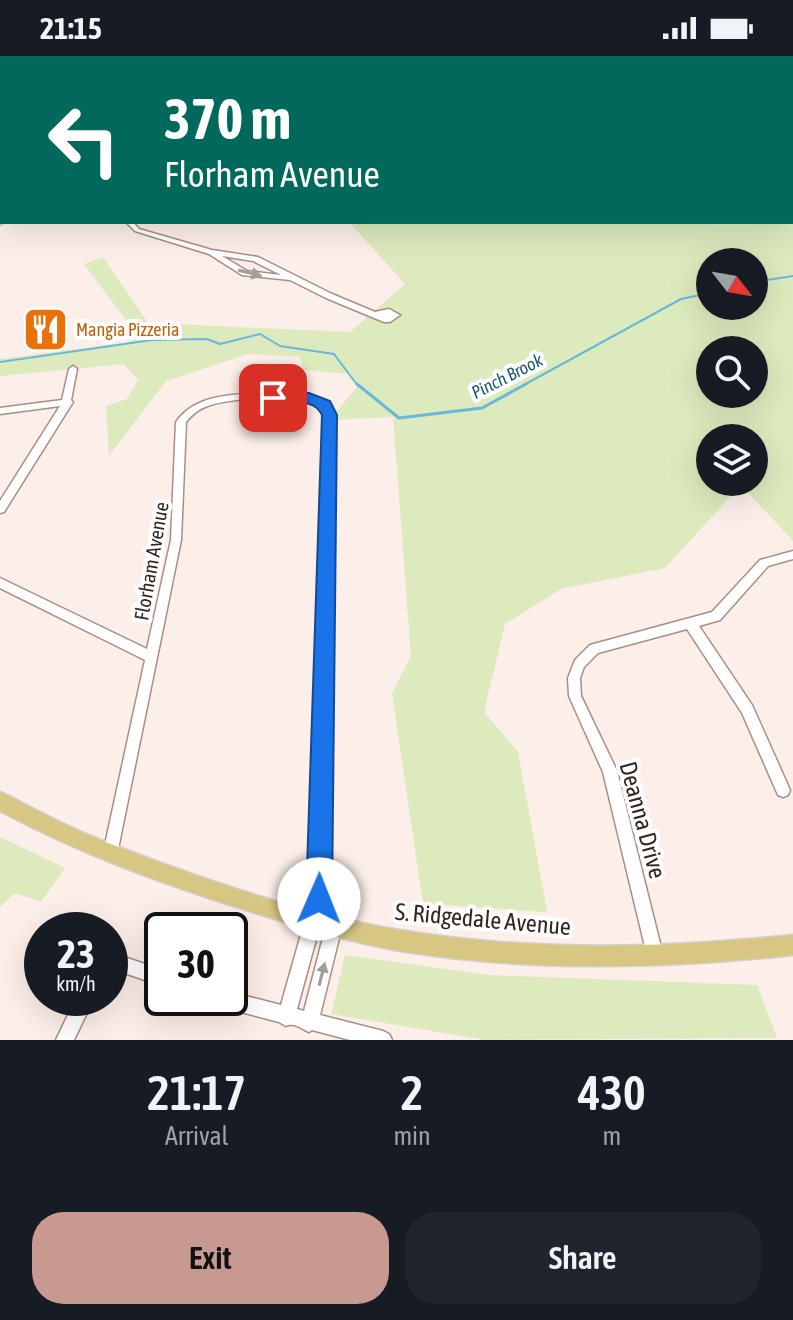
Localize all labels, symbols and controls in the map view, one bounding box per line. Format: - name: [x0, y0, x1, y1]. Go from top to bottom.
- text: 21:15: [40, 11, 102, 45]
- text: 370 m: [164, 87, 291, 151]
- icon: left: [32, 88, 136, 192]
- text: Florham Avenue: [164, 153, 380, 195]
- north arrow: [696, 248, 768, 320]
- map controls: [696, 248, 768, 496]
- one-way arrow: [237, 268, 262, 280]
- restaurant icon: Mangia Pizzeria: [21, 305, 69, 353]
- place label: Mangia Pizzeria: [76, 319, 179, 340]
- button: search: [696, 336, 768, 408]
- water label: Pinch Brook: [468, 349, 547, 403]
- pin: [239, 364, 307, 432]
- icon: arrive: [251, 376, 295, 420]
- button: layers: [696, 424, 768, 496]
- street label: Florham Avenue: [129, 500, 173, 622]
- street label: Deanna Drive: [614, 759, 672, 881]
- position arrow: [277, 857, 361, 941]
- street label: S. Ridgedale Avenue: [394, 898, 572, 940]
- speed limit sign: 30: [144, 912, 248, 1016]
- text: 23: [57, 931, 95, 976]
- one-way arrow: [316, 962, 328, 987]
- text: km/h: [56, 972, 96, 995]
- text: 21:17: [147, 1065, 246, 1120]
- text: 2: [401, 1065, 423, 1120]
- text: 430: [578, 1065, 646, 1120]
- text: Arrival: [165, 1121, 228, 1151]
- text: min: [393, 1121, 431, 1151]
- text: m: [602, 1121, 621, 1151]
- button: Exit: [32, 1212, 389, 1304]
- button: Share: [405, 1212, 761, 1304]

